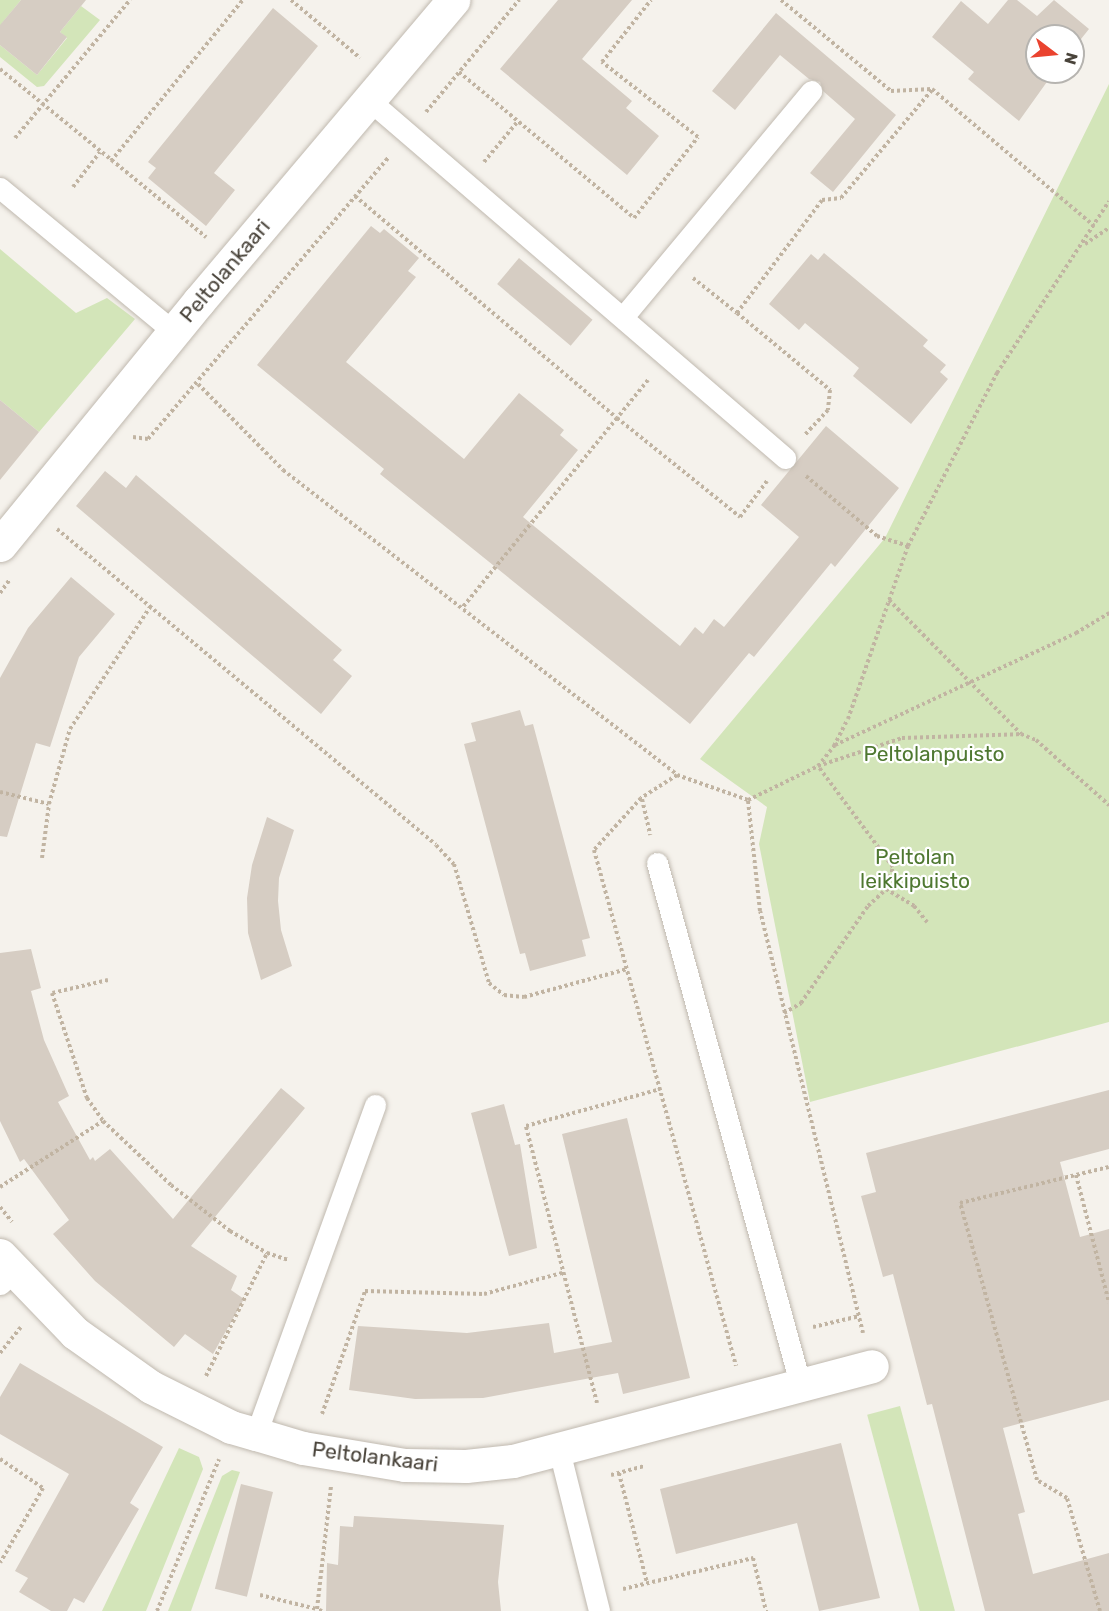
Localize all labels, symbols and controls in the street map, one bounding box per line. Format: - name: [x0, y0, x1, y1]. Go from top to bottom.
- north arrow: [1025, 24, 1085, 84]
- text: N: [1060, 50, 1082, 67]
- street label: Peltolankaari: [175, 214, 275, 328]
- park label: Peltolanpuisto: [863, 741, 1005, 767]
- park label: Peltolan leikkipuisto: [860, 844, 970, 894]
- street label: Peltolankaari: [311, 1437, 439, 1477]

